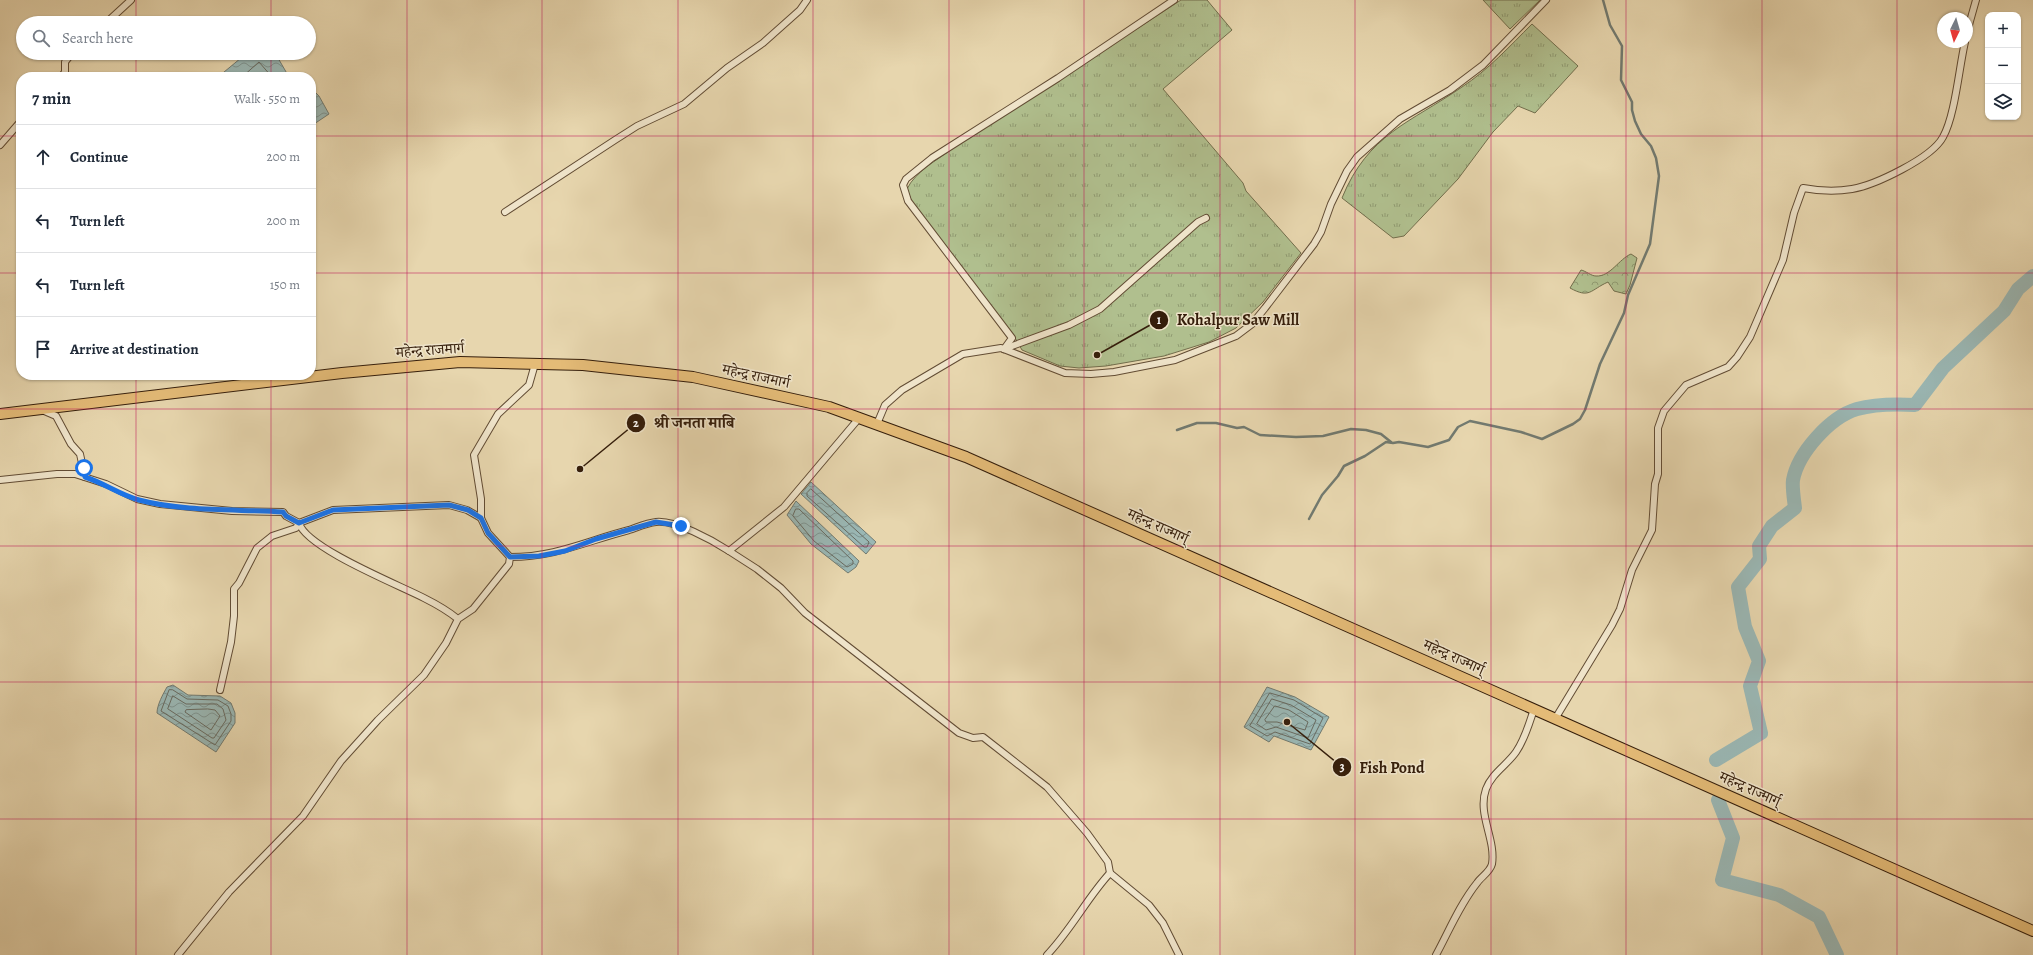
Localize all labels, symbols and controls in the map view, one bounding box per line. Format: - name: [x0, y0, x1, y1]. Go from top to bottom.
- north arrow: [1937, 12, 1973, 48]
- map controls: [1985, 12, 2021, 120]
- button: +: [1985, 12, 2021, 48]
- search box: [16, 16, 316, 60]
- icon: search: [30, 27, 52, 49]
- text: Search here: [62, 28, 133, 48]
- button: −: [1985, 48, 2021, 84]
- button: layers: [1985, 84, 2021, 120]
- text: 7 min: [32, 87, 71, 110]
- text: Walk · 550 m: [234, 90, 300, 107]
- icon: ahead: [32, 146, 54, 168]
- text: Continue: [70, 147, 128, 167]
- text: 200 m: [267, 148, 300, 165]
- icon: left: [32, 210, 54, 232]
- text: Turn left: [70, 211, 125, 231]
- text: 200 m: [267, 212, 300, 229]
- icon: left: [32, 274, 54, 296]
- text: Turn left: [70, 275, 125, 295]
- text: 150 m: [270, 276, 300, 293]
- callout: Kohalpur Saw Mill: [1149, 306, 1308, 334]
- text: Kohalpur Saw Mill: [1177, 309, 1300, 331]
- text: 1: [1157, 312, 1162, 328]
- icon: arrive: [32, 338, 54, 360]
- street label: महेन्द्र राजमार्ग: [394, 338, 466, 362]
- text: Arrive at destination: [70, 339, 199, 359]
- street label: महेन्द्र राजमार्ग: [719, 359, 793, 393]
- callout: श्री जनता माबि: [626, 409, 742, 437]
- text: श्री जनता माबि: [654, 412, 736, 434]
- text: 2: [633, 415, 639, 431]
- route start: [75, 459, 93, 477]
- street label: महेन्द्र राज्मार्ग्: [1123, 503, 1194, 550]
- route end: [672, 517, 690, 535]
- street label: महेन्द्र राज्मार्ग्: [1419, 634, 1490, 681]
- callout: Fish Pond: [1332, 753, 1433, 781]
- text: Fish Pond: [1359, 757, 1425, 779]
- text: 3: [1339, 759, 1345, 775]
- street label: महेन्द्र राज्मार्ग्: [1715, 766, 1786, 813]

